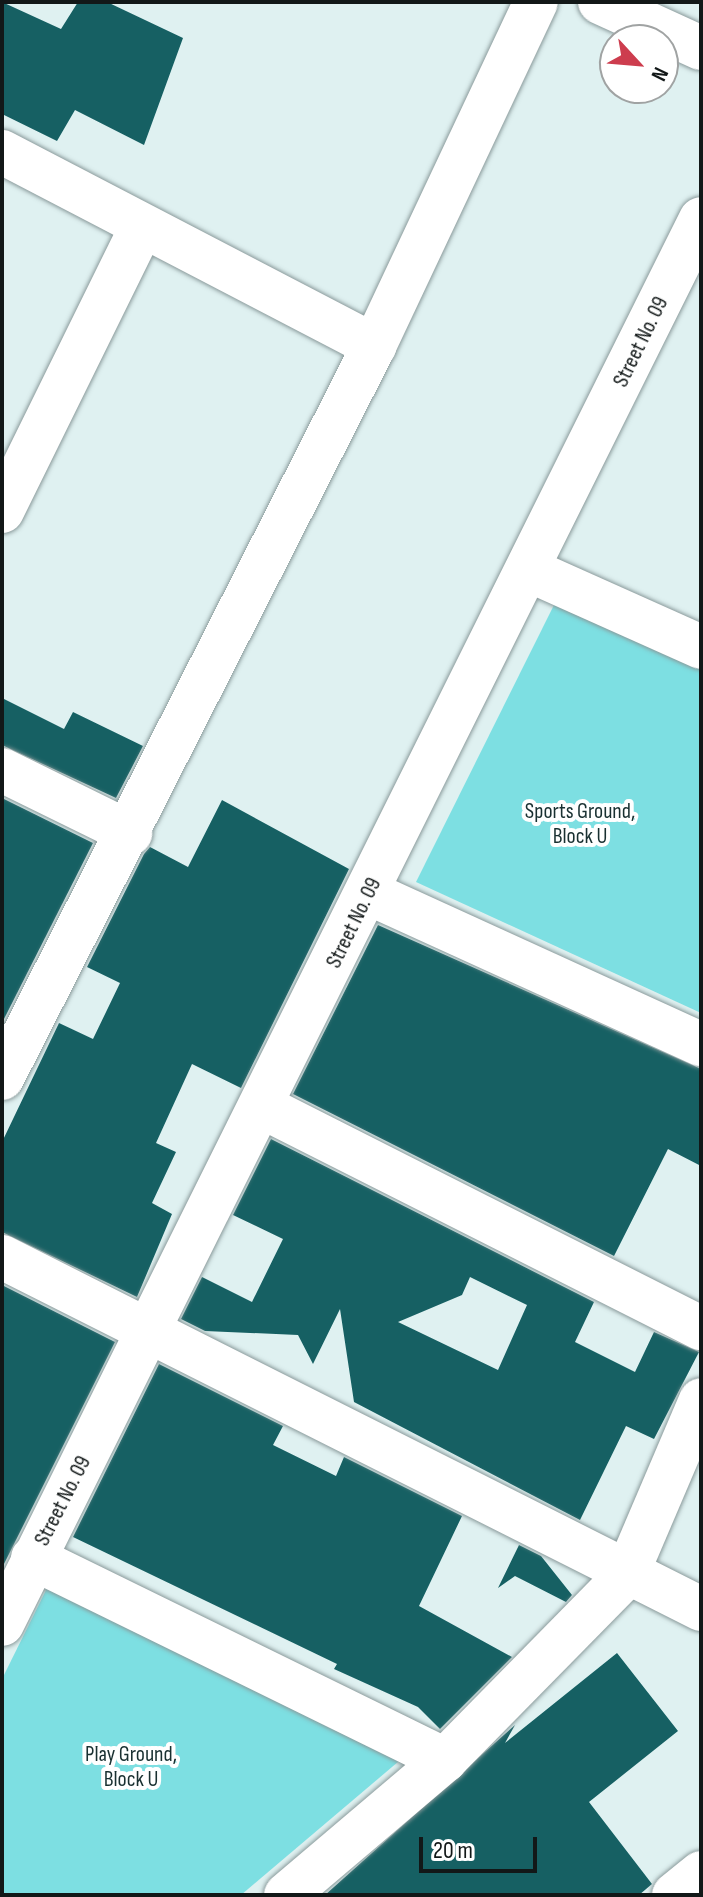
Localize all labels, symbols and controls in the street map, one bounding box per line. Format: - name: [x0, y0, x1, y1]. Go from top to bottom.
- north arrow: [599, 24, 679, 104]
- text: N: [645, 63, 674, 85]
- street label: Street No. 09: [608, 292, 674, 392]
- park label: Sports Ground, Block U: [525, 798, 635, 850]
- street label: Street No. 09: [321, 873, 387, 973]
- street label: Street No. 09: [29, 1452, 97, 1550]
- park label: Play Ground, Block U: [85, 1741, 177, 1792]
- scale bar: [423, 1821, 541, 1871]
- text: 20 m: [433, 1836, 473, 1865]

